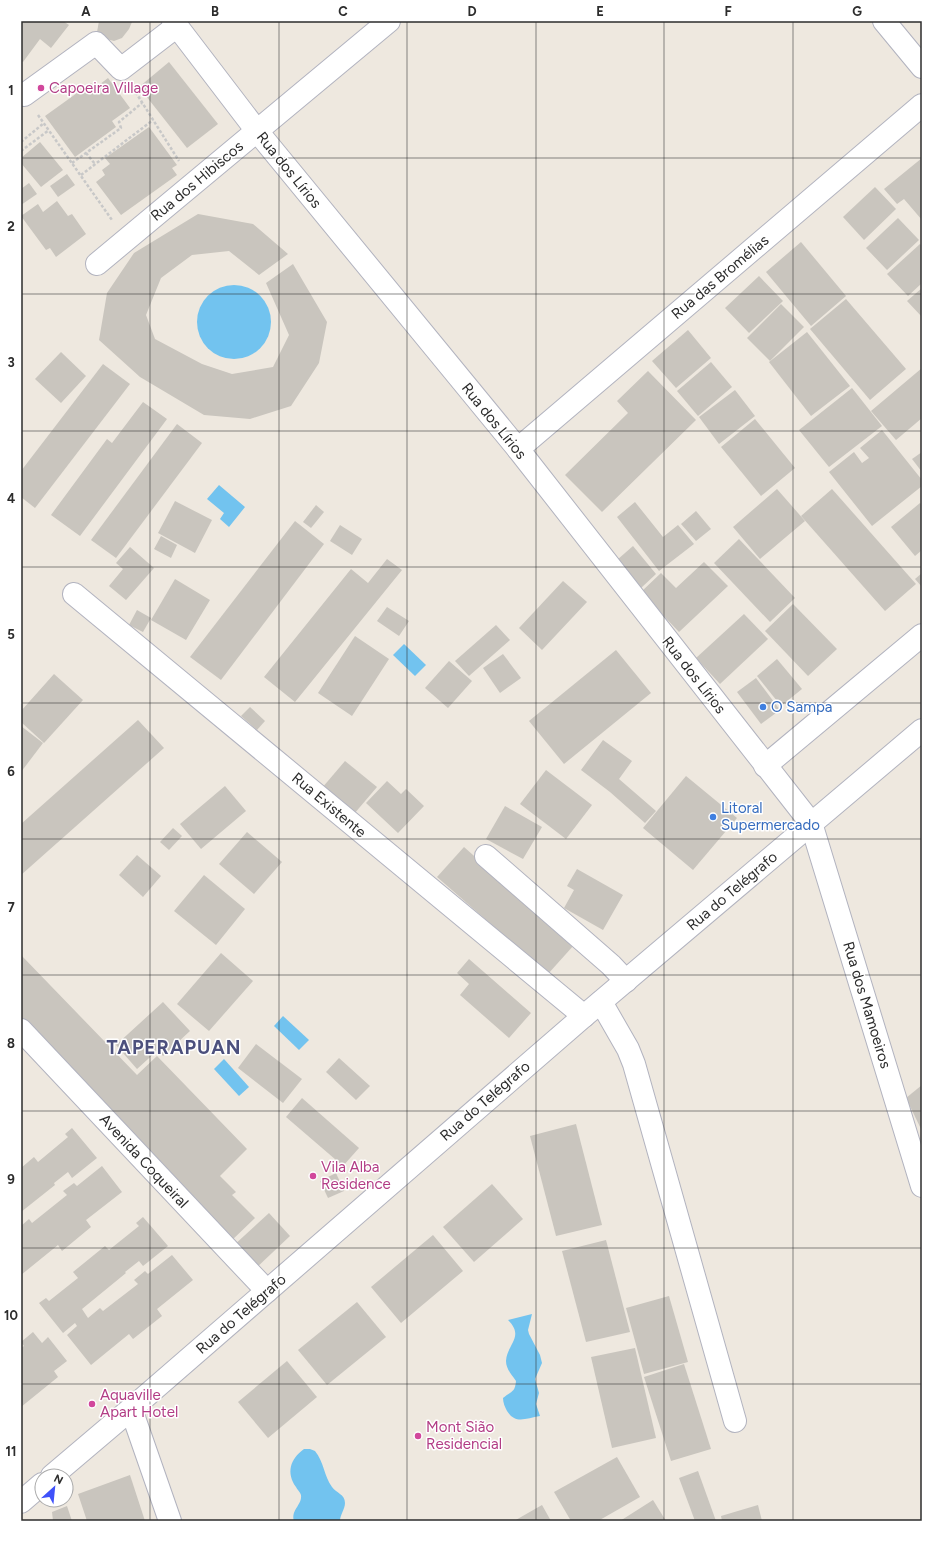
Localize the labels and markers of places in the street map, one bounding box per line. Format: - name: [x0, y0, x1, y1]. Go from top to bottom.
- place label: Capoeira Village: [49, 79, 158, 97]
- marker: Capoeira Village: [36, 83, 46, 93]
- place label: O Sampa: [771, 698, 833, 716]
- marker: O Sampa: [758, 702, 768, 712]
- place label: Litoral Supermercado: [721, 799, 820, 834]
- marker: Litoral Supermercado: [708, 812, 718, 822]
- place label: Vila Alba Residence: [321, 1158, 391, 1193]
- marker: Vila Alba Residence: [308, 1171, 318, 1181]
- place label: Aquaville Apart Hotel: [100, 1386, 178, 1421]
- marker: Aquaville Apart Hotel: [87, 1399, 97, 1409]
- place label: Mont Sião Residencial: [426, 1418, 502, 1453]
- marker: Mont Sião Residencial: [413, 1431, 423, 1441]

